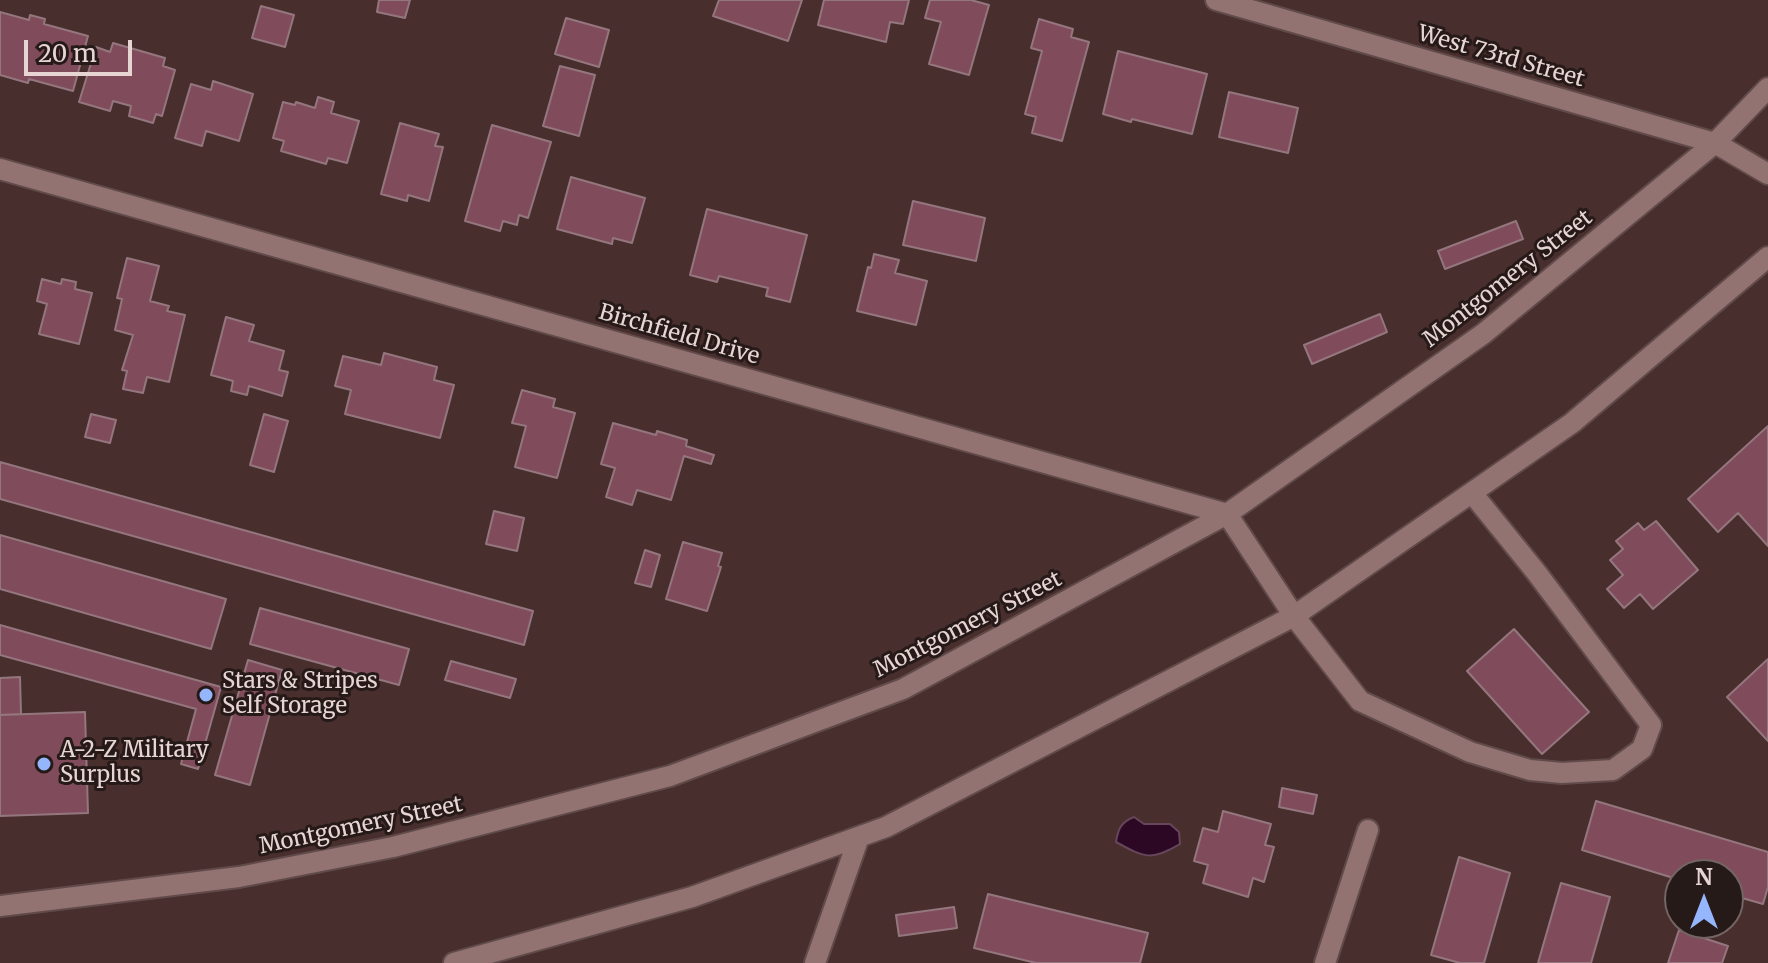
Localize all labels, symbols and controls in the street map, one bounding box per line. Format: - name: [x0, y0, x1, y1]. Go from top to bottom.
- street label: West 73rd Street: [1415, 21, 1587, 93]
- scale bar: [28, 24, 136, 74]
- text: 20 m: [38, 38, 97, 69]
- street label: Montgomery Street: [1418, 205, 1598, 353]
- street label: Birchfield Drive: [596, 299, 762, 371]
- street label: Montgomery Street: [870, 566, 1066, 684]
- place label: Stars & Stripes Self Storage: [222, 669, 378, 720]
- marker: Stars & Stripes Self Storage: [197, 686, 215, 704]
- place label: A-2-Z Military Surplus: [60, 738, 209, 790]
- marker: A-2-Z Military Surplus: [35, 755, 53, 773]
- street label: Montgomery Street: [257, 792, 465, 860]
- north arrow: [1664, 859, 1744, 939]
- text: N: [1695, 863, 1713, 891]

